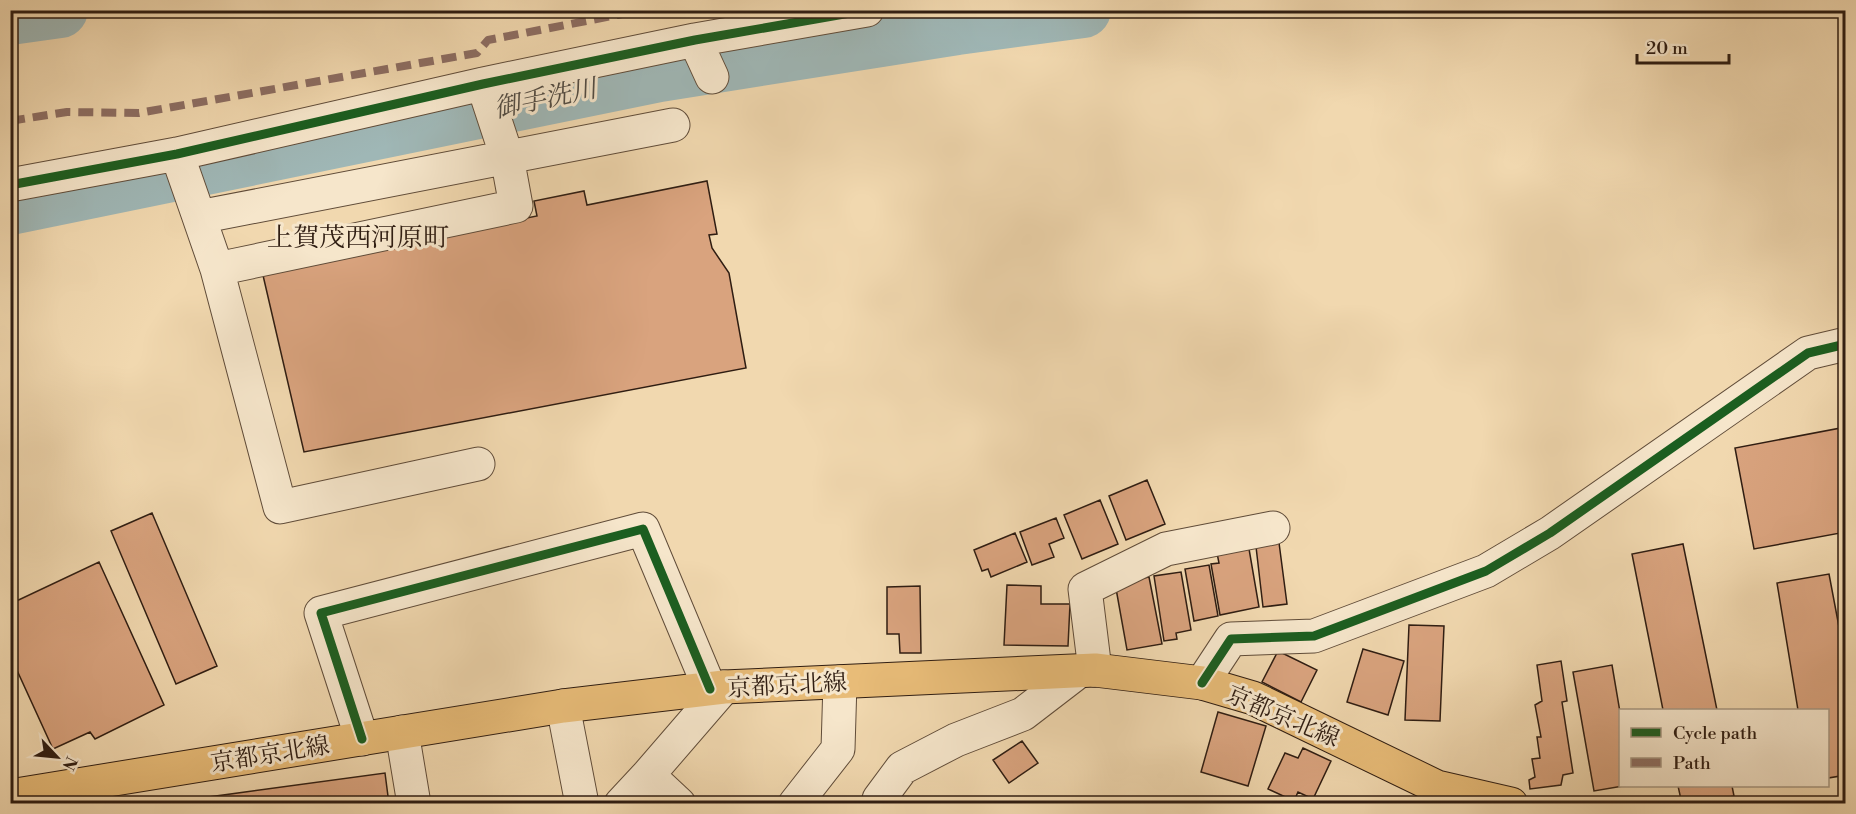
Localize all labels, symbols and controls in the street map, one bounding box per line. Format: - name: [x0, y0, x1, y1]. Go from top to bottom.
- scale bar: [1637, 27, 1728, 65]
- text: 20 m: [1646, 37, 1688, 60]
- water label: 御手洗川: [491, 72, 602, 125]
- district label: 上賀茂西河原町: [267, 222, 449, 254]
- street label: 京都京北線: [726, 668, 848, 704]
- street label: 京都京北線: [1222, 680, 1344, 754]
- legend: [1619, 709, 1829, 787]
- text: Cycle path: [1673, 722, 1757, 745]
- north arrow: [27, 727, 87, 787]
- street label: 京都京北線: [209, 731, 332, 779]
- text: Path: [1673, 752, 1711, 775]
- text: N: [58, 753, 81, 774]

